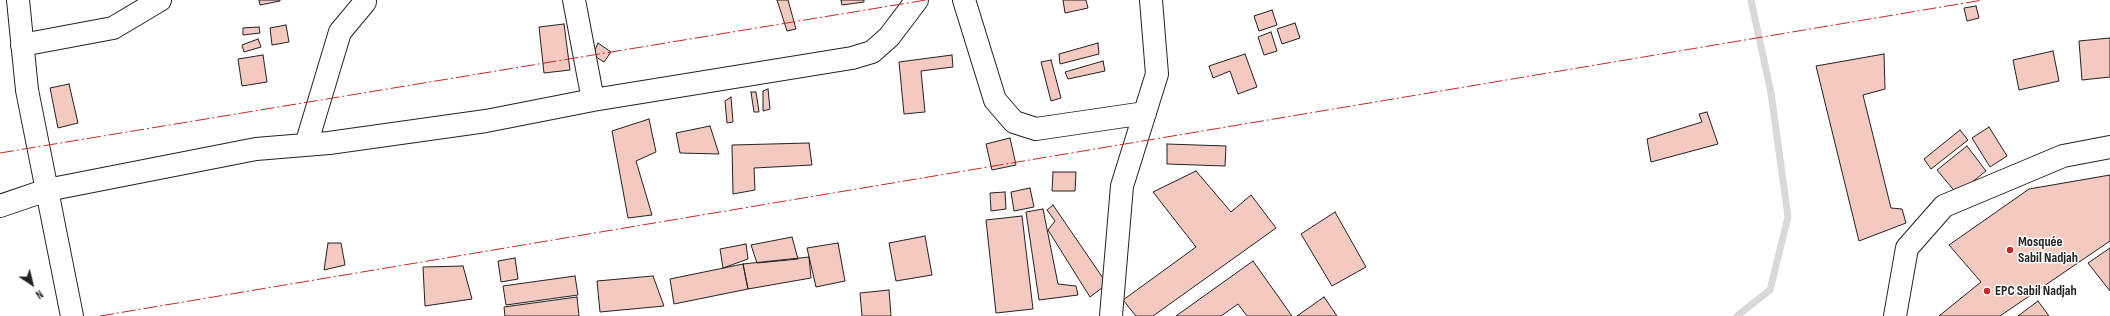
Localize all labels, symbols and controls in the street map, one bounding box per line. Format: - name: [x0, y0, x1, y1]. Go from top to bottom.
- place label: Mosquée Sabil Nadjah: [2018, 234, 2078, 266]
- marker: Mosquée Sabil Nadjah: [2005, 245, 2015, 255]
- north arrow: [12, 264, 52, 304]
- place label: EPC Sabil Nadjah: [1995, 283, 2077, 299]
- marker: EPC Sabil Nadjah: [1982, 286, 1992, 296]
- text: N: [33, 287, 45, 301]

